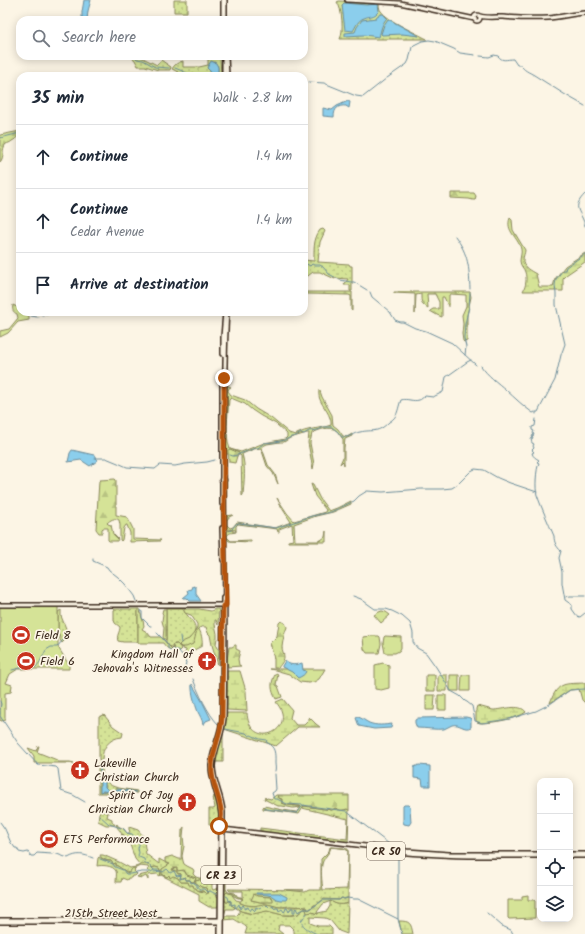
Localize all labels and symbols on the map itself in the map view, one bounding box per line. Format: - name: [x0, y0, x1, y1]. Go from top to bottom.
- route end: [215, 369, 233, 387]
- sports icon: Field 8: [10, 624, 32, 646]
- place label: Field 8: [35, 626, 71, 645]
- place label: Kingdom Hall of Jehovah's Witnesses: [92, 645, 194, 678]
- sports icon: Field 6: [15, 650, 37, 672]
- church icon: Kingdom Hall of Jehovah's Witnesses: [196, 650, 218, 672]
- place label: Field 6: [40, 652, 75, 671]
- place label: Lakeville Christian Church: [94, 754, 179, 787]
- church icon: Lakeville Christian Church: [69, 759, 91, 781]
- place label: Spirit Of Joy Christian Church: [88, 786, 173, 819]
- church icon: Spirit Of Joy Christian Church: [176, 791, 198, 813]
- route start: [210, 817, 228, 835]
- sports icon: ETS Performance: [38, 828, 60, 850]
- place label: ETS Performance: [63, 830, 150, 849]
- road number: CR 50: [367, 842, 405, 860]
- road number: CR 23: [201, 866, 241, 884]
- street label: 215th Street West: [65, 904, 158, 923]

